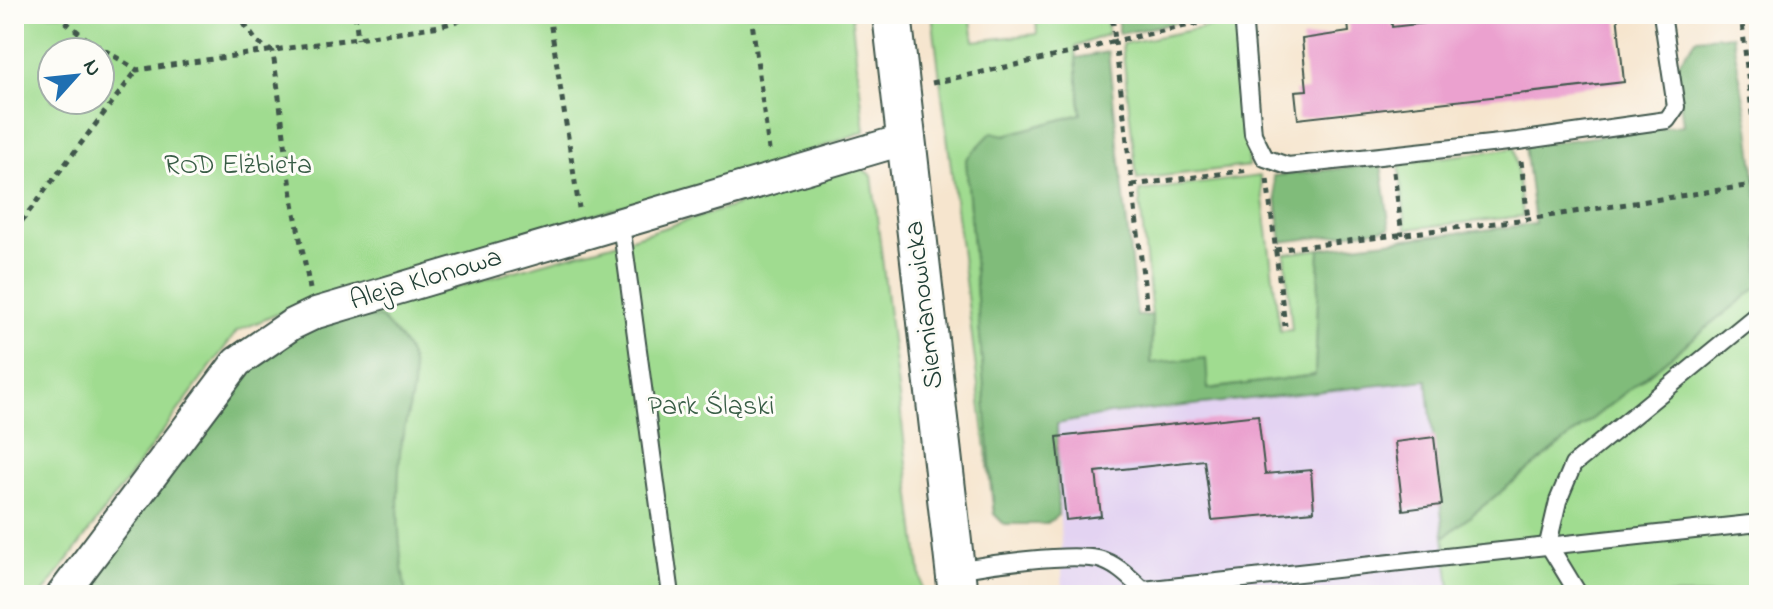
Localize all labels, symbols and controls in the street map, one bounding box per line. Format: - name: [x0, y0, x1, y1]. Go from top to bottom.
- north arrow: [36, 36, 116, 116]
- text: N: [74, 54, 109, 82]
- park label: ROD Elżbieta: [164, 146, 312, 187]
- street label: Siemianowicka: [894, 219, 956, 391]
- street label: Aleja Klonowa: [345, 237, 507, 323]
- park label: Park Śląski: [648, 387, 774, 428]

